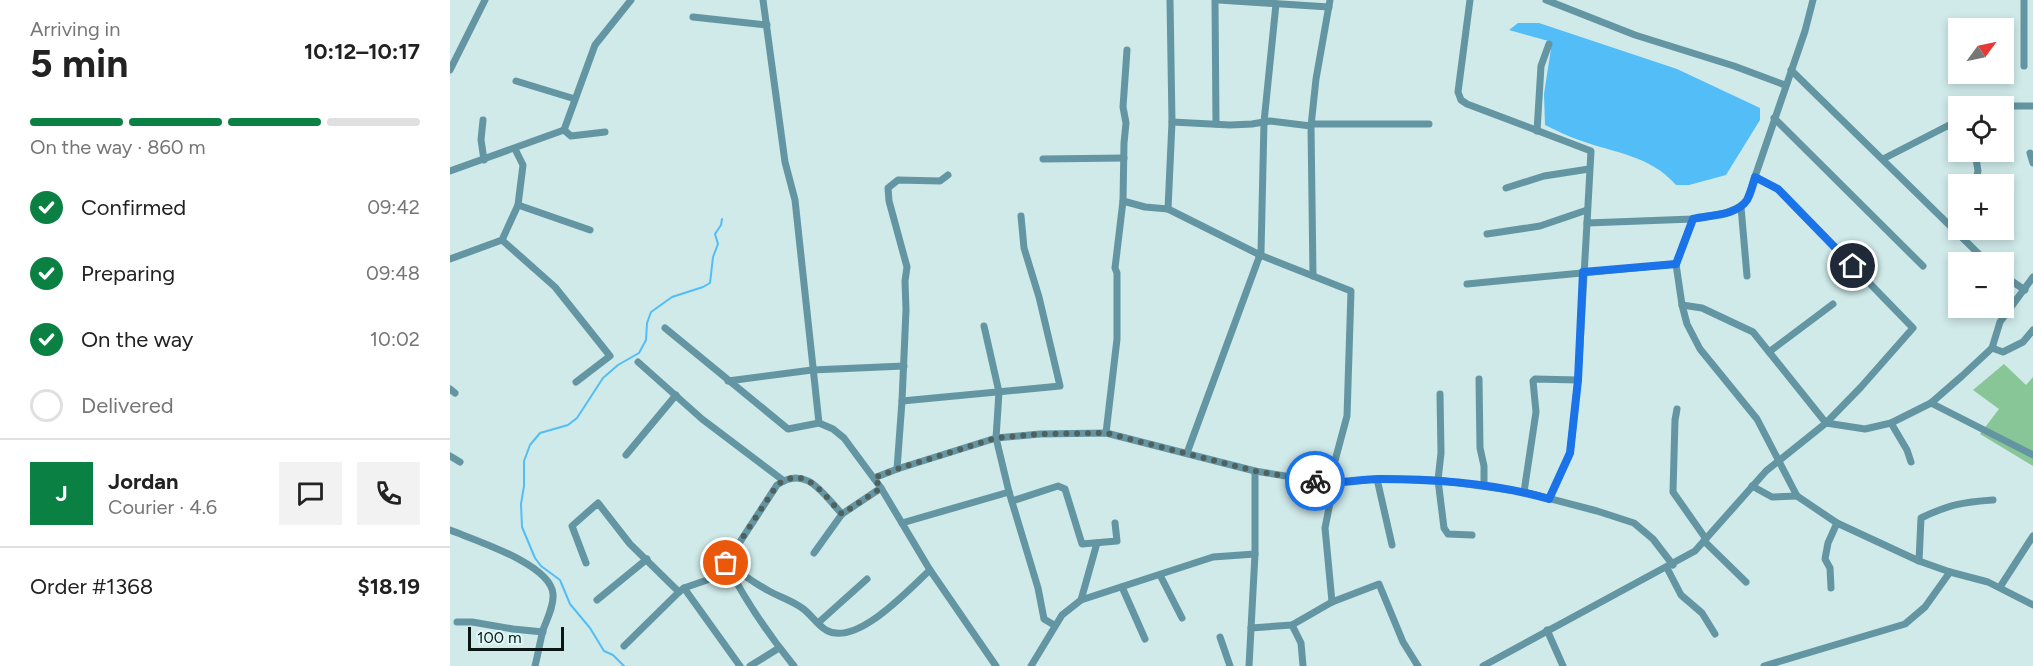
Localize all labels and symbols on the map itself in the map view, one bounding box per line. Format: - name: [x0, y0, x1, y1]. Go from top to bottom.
- north arrow: [1948, 18, 2014, 84]
- pin: [1827, 240, 1878, 291]
- courier: [1285, 451, 1345, 511]
- pin: [700, 537, 751, 588]
- scale bar: [468, 624, 564, 652]

